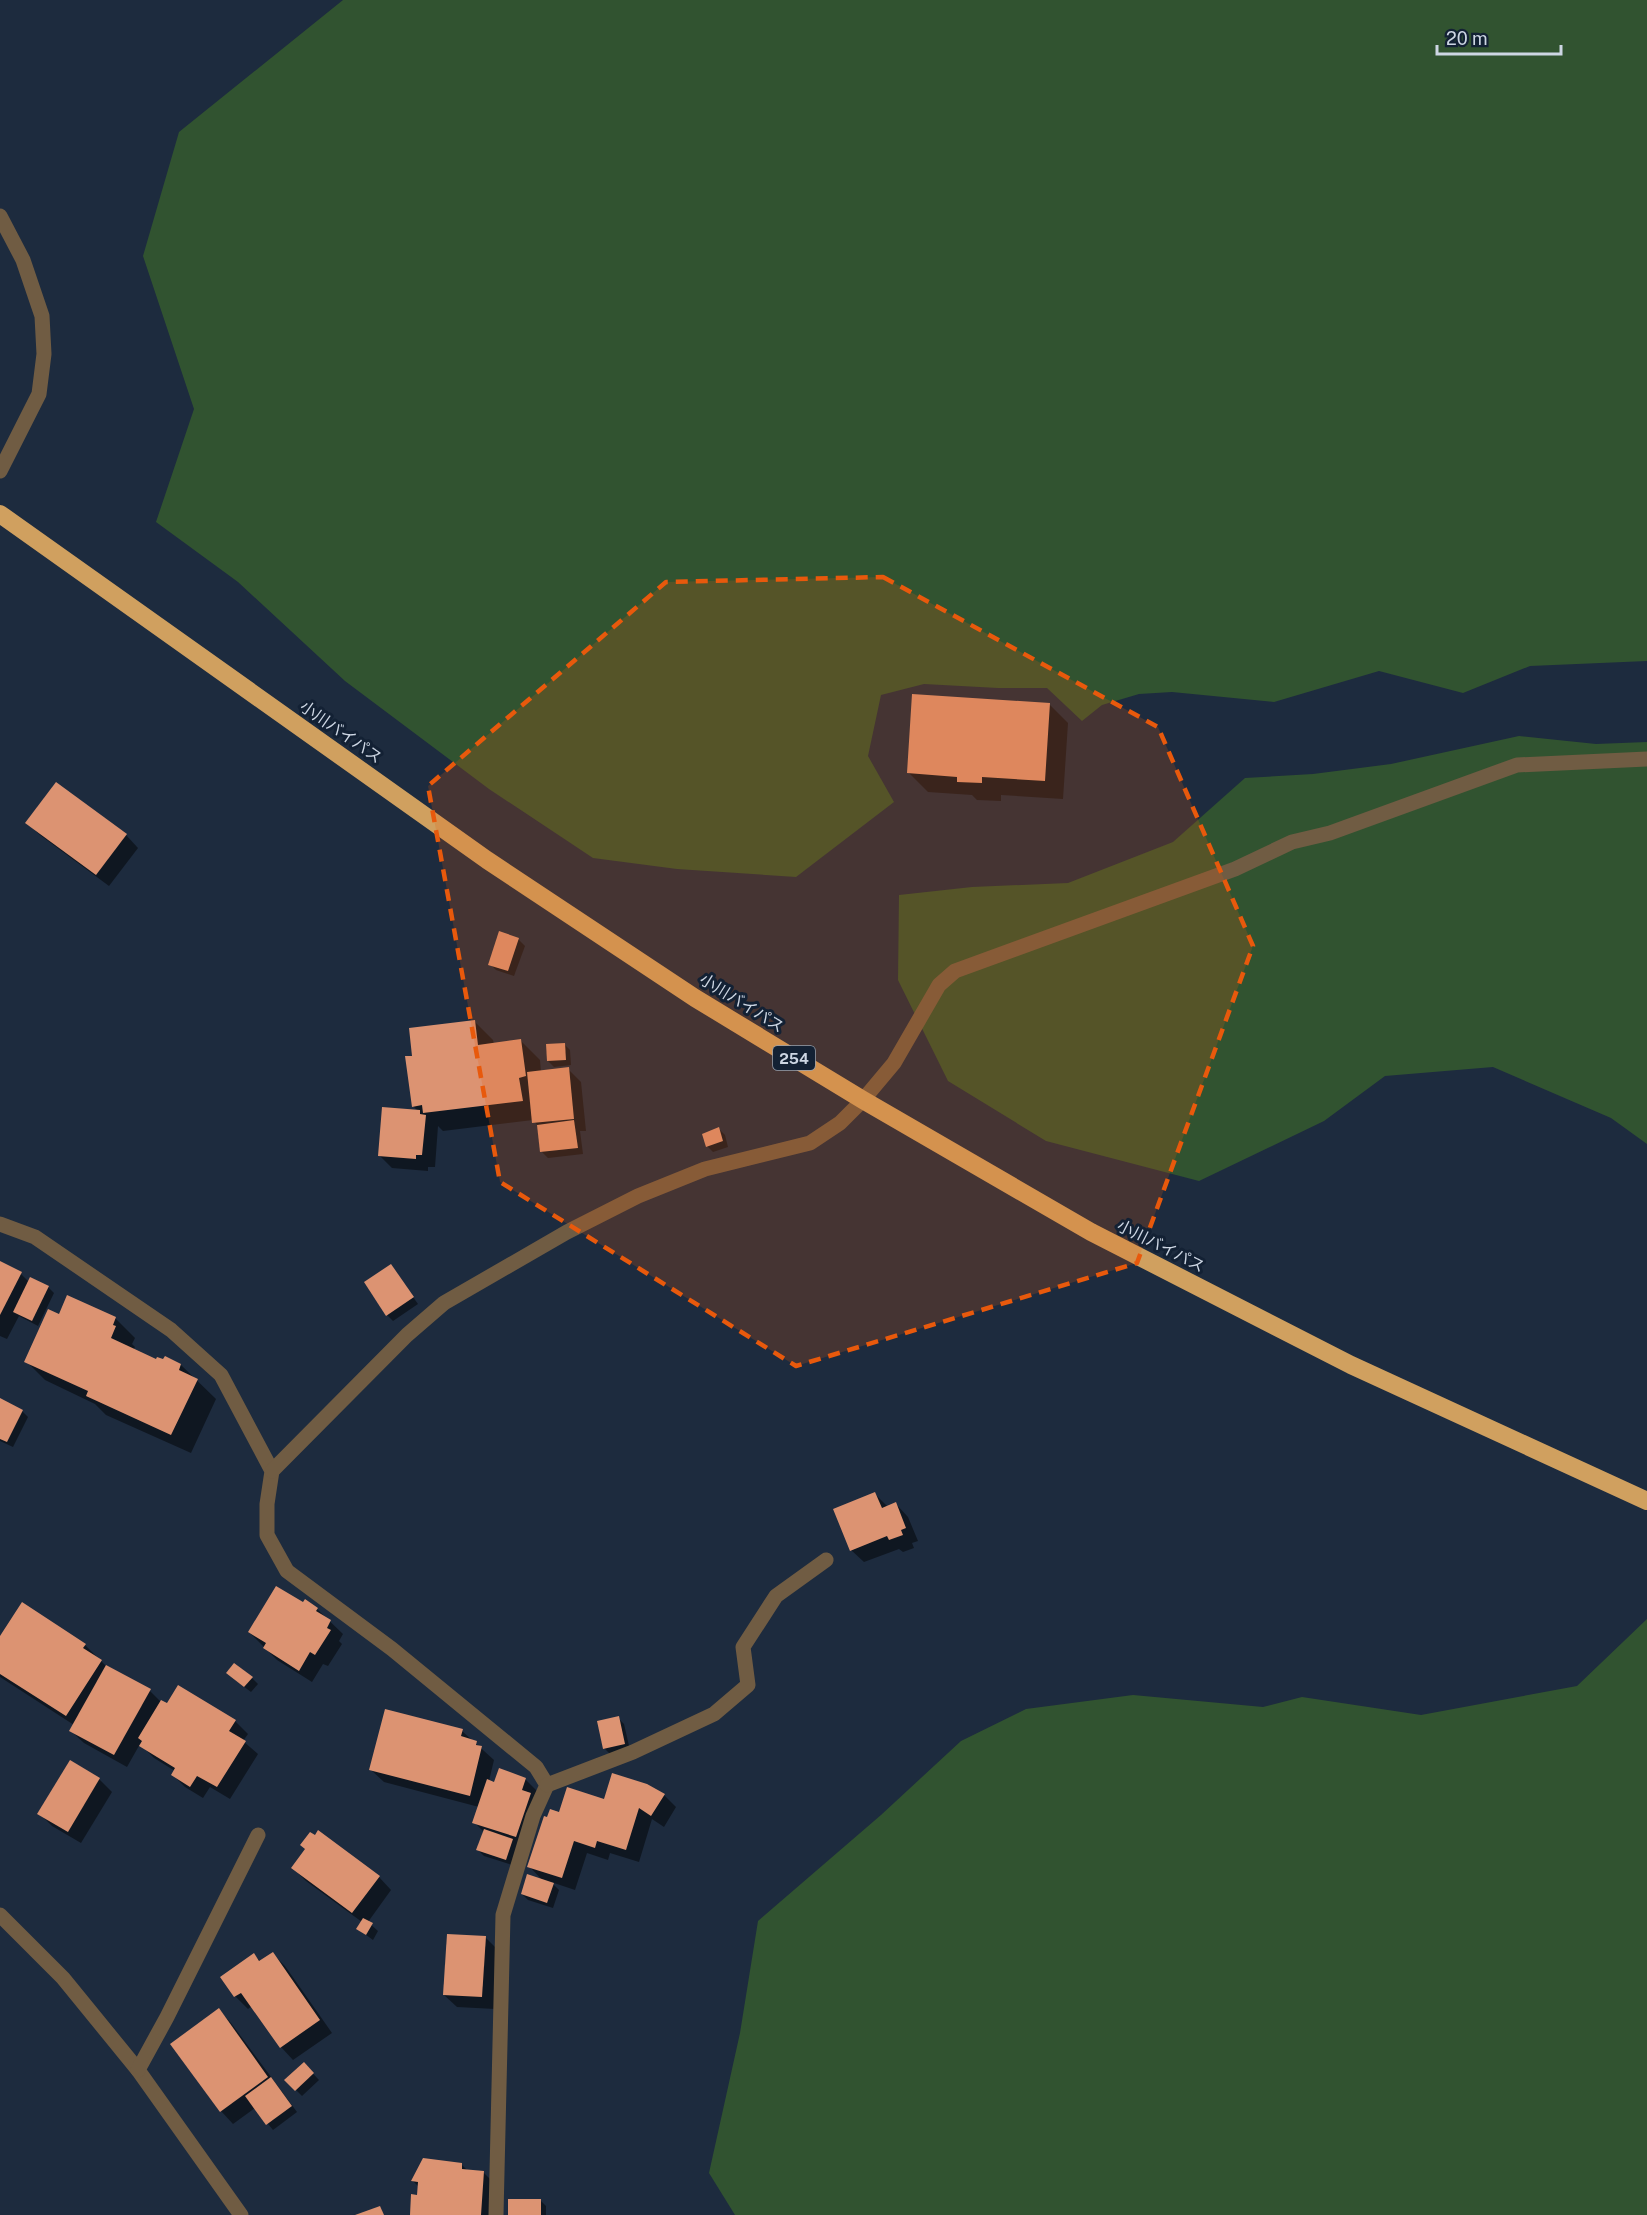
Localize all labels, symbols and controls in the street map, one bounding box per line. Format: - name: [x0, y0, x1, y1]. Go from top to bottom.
- scale bar: [1437, 18, 1562, 56]
- text: 20 m: [1446, 28, 1488, 49]
- street label: 小川バイパス: [296, 697, 386, 767]
- street label: 小川バイパス: [696, 970, 788, 1036]
- road number: 254: [773, 1046, 815, 1070]
- street label: 小川バイパス: [1114, 1216, 1208, 1276]

